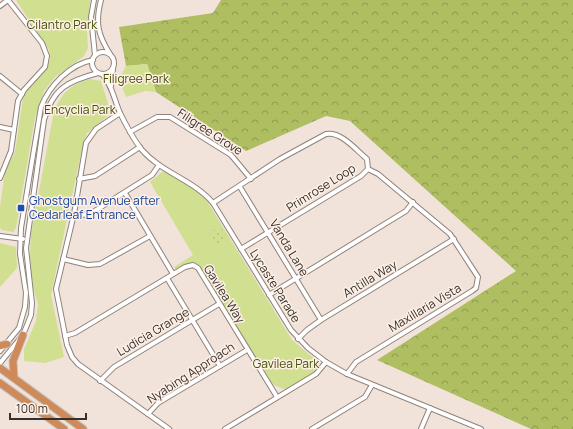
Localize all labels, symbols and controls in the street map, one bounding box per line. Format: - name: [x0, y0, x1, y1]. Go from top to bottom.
- park label: Cilantro Park: [27, 16, 98, 33]
- park label: Filigree Park: [103, 70, 170, 87]
- park label: Encyclia Park: [44, 101, 117, 118]
- street label: Filigree Grove: [174, 104, 246, 159]
- street label: Primrose Loop: [283, 159, 359, 216]
- place label: Ghostgum Avenue after Cedarleaf Entrance: [29, 192, 161, 223]
- marker: Ghostgum Avenue after Cedarleaf Entrance: [16, 203, 26, 213]
- street label: Vanda Lane: [266, 216, 313, 279]
- street label: Lycaste Parade: [246, 246, 305, 326]
- street label: Antilla Way: [340, 255, 401, 301]
- street label: Gavilea Way: [200, 261, 249, 327]
- street label: Maxillaria Vista: [385, 279, 464, 336]
- street label: Ludicia Grange: [113, 303, 192, 360]
- street label: Nyabing Approach: [144, 338, 238, 407]
- park label: Gavilea Park: [253, 355, 320, 372]
- scale bar: [10, 395, 86, 421]
- text: 100 m: [16, 400, 48, 417]

